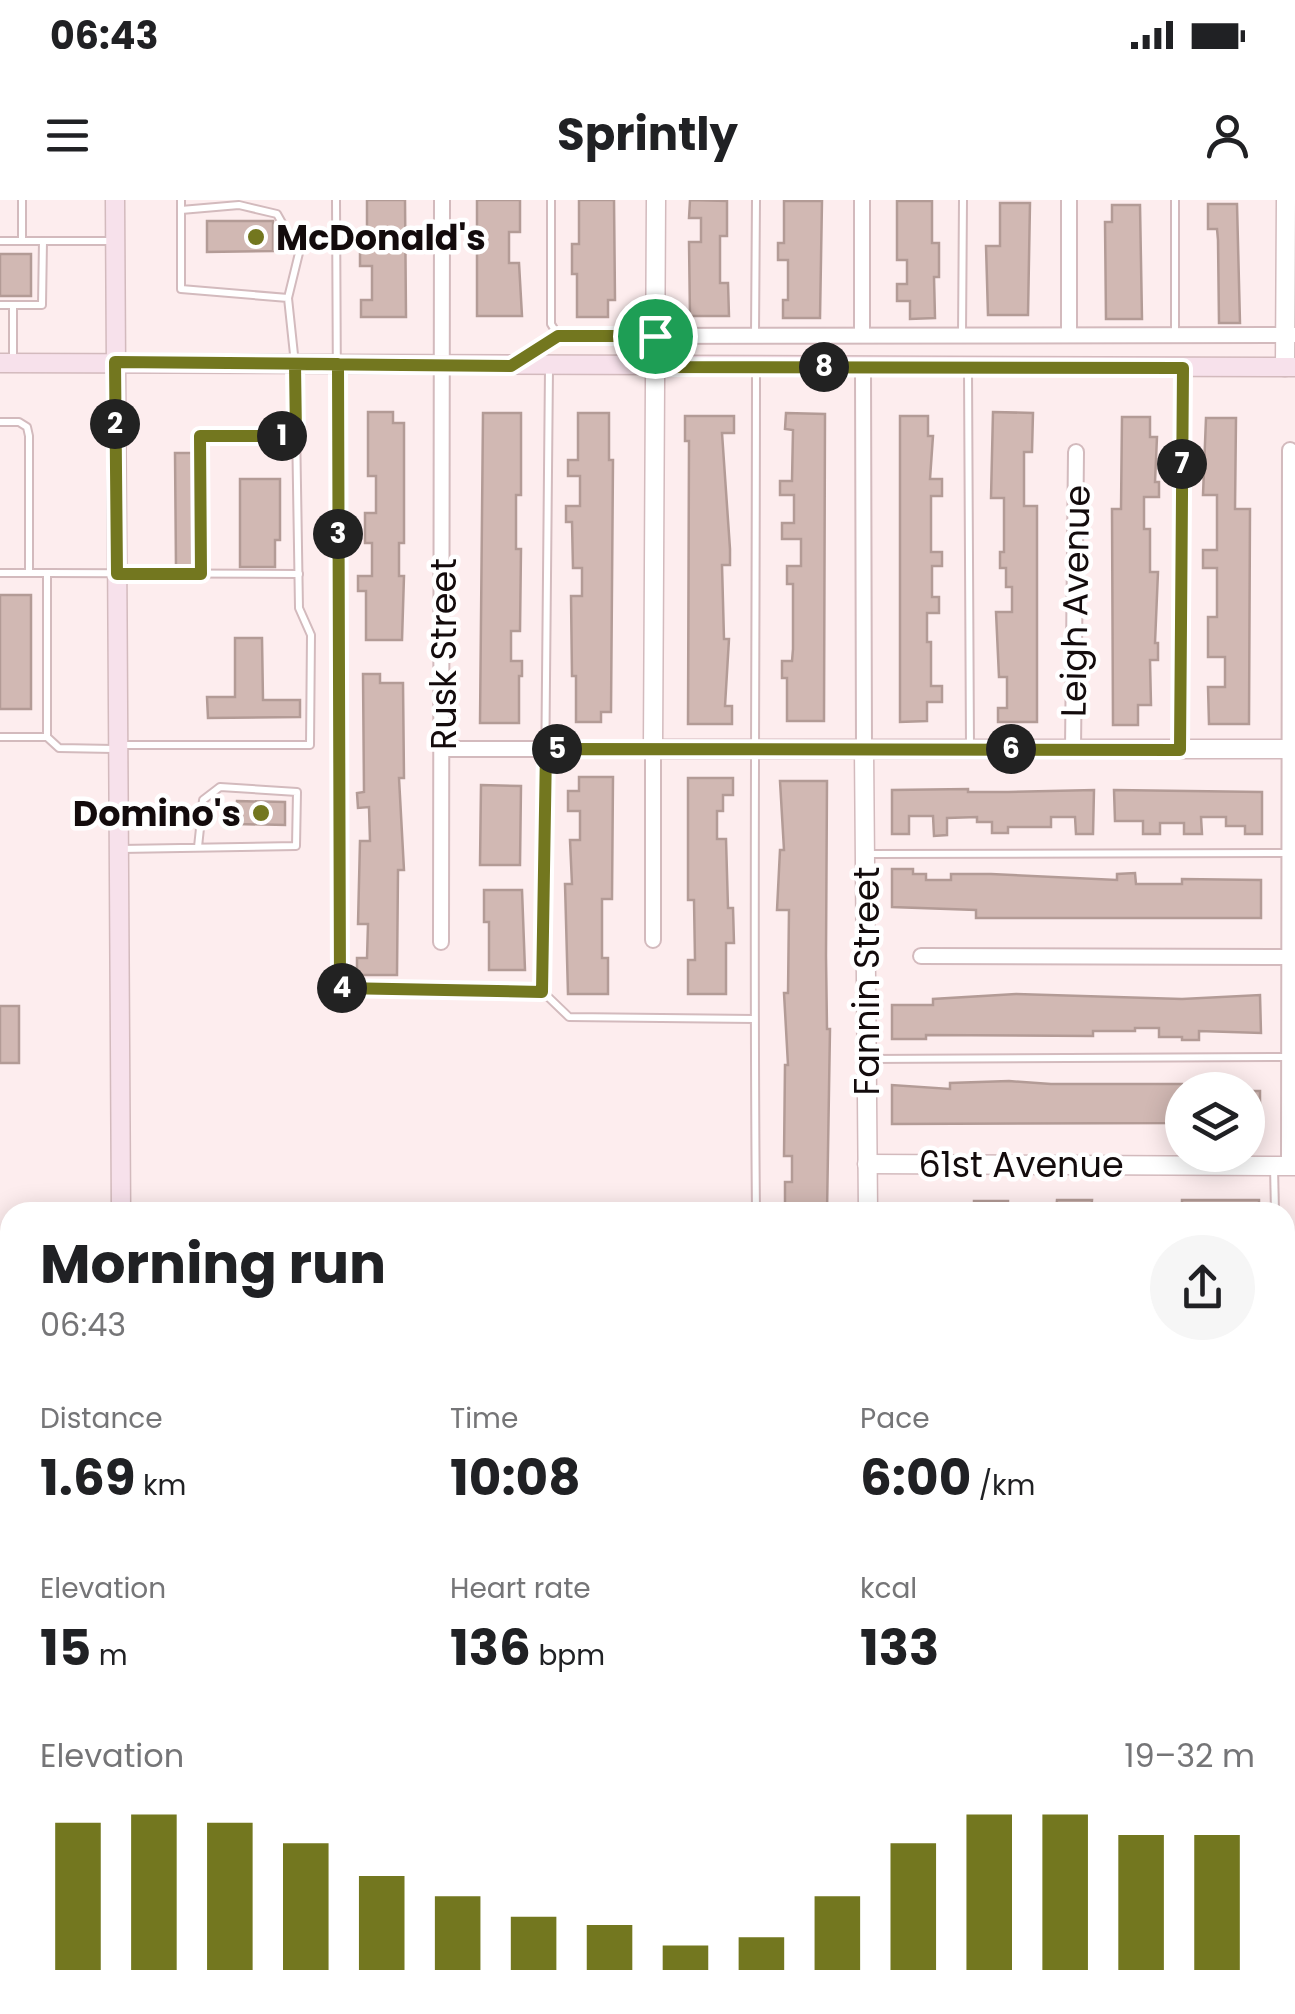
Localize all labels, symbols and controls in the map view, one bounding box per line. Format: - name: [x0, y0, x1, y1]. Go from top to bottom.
- text: 06:43: [50, 9, 159, 62]
- text: Sprintly: [557, 103, 738, 166]
- icon: menu: [40, 108, 95, 163]
- icon: person: [1200, 108, 1255, 163]
- place label: McDonald's: [276, 213, 486, 262]
- marker: McDonald's: [245, 226, 267, 248]
- pin: [613, 294, 698, 379]
- icon: arrive: [628, 309, 683, 364]
- pin: 8: [799, 342, 849, 392]
- text: 8: [815, 347, 833, 386]
- pin: 2: [90, 399, 140, 449]
- text: 2: [107, 404, 123, 443]
- pin: 1: [257, 411, 307, 461]
- text: 1: [277, 416, 287, 455]
- pin: 7: [1157, 439, 1207, 489]
- text: 7: [1175, 444, 1189, 483]
- street label: Leigh Avenue: [1048, 484, 1102, 718]
- pin: 3: [313, 509, 363, 559]
- text: 3: [330, 514, 346, 553]
- street label: Rusk Street: [419, 558, 468, 750]
- pin: 5: [532, 724, 582, 774]
- pin: 6: [986, 724, 1036, 774]
- text: 5: [548, 729, 566, 768]
- text: 6: [1002, 729, 1020, 768]
- place label: Domino's: [73, 789, 241, 838]
- marker: Domino's: [250, 802, 272, 824]
- street label: Fannin Street: [842, 867, 891, 1095]
- pin: 4: [317, 963, 367, 1013]
- text: 4: [333, 968, 351, 1007]
- map controls: [1165, 1072, 1265, 1172]
- button: layers: [1165, 1072, 1265, 1172]
- street label: 61st Avenue: [918, 1140, 1124, 1189]
- text: Morning run: [40, 1225, 386, 1302]
- button: share: [1150, 1235, 1255, 1340]
- text: 06:43: [40, 1302, 126, 1347]
- text: Distance: [40, 1399, 163, 1438]
- text: Time: [450, 1399, 518, 1438]
- text: Pace: [860, 1399, 930, 1438]
- text: 1.69: [40, 1442, 136, 1513]
- text: 10:08: [450, 1442, 581, 1513]
- text: 6:00: [860, 1442, 971, 1513]
- text: km: [136, 1466, 186, 1505]
- text: /km: [971, 1466, 1035, 1505]
- text: Elevation: [40, 1569, 166, 1608]
- text: Heart rate: [450, 1569, 591, 1608]
- text: kcal: [860, 1569, 917, 1608]
- text: 15: [40, 1612, 91, 1683]
- text: 136: [450, 1612, 531, 1683]
- text: 133: [860, 1612, 939, 1683]
- text: m: [91, 1636, 128, 1675]
- text: bpm: [531, 1636, 605, 1675]
- text: Elevation: [40, 1733, 184, 1778]
- text: 19–32 m: [1124, 1733, 1255, 1778]

